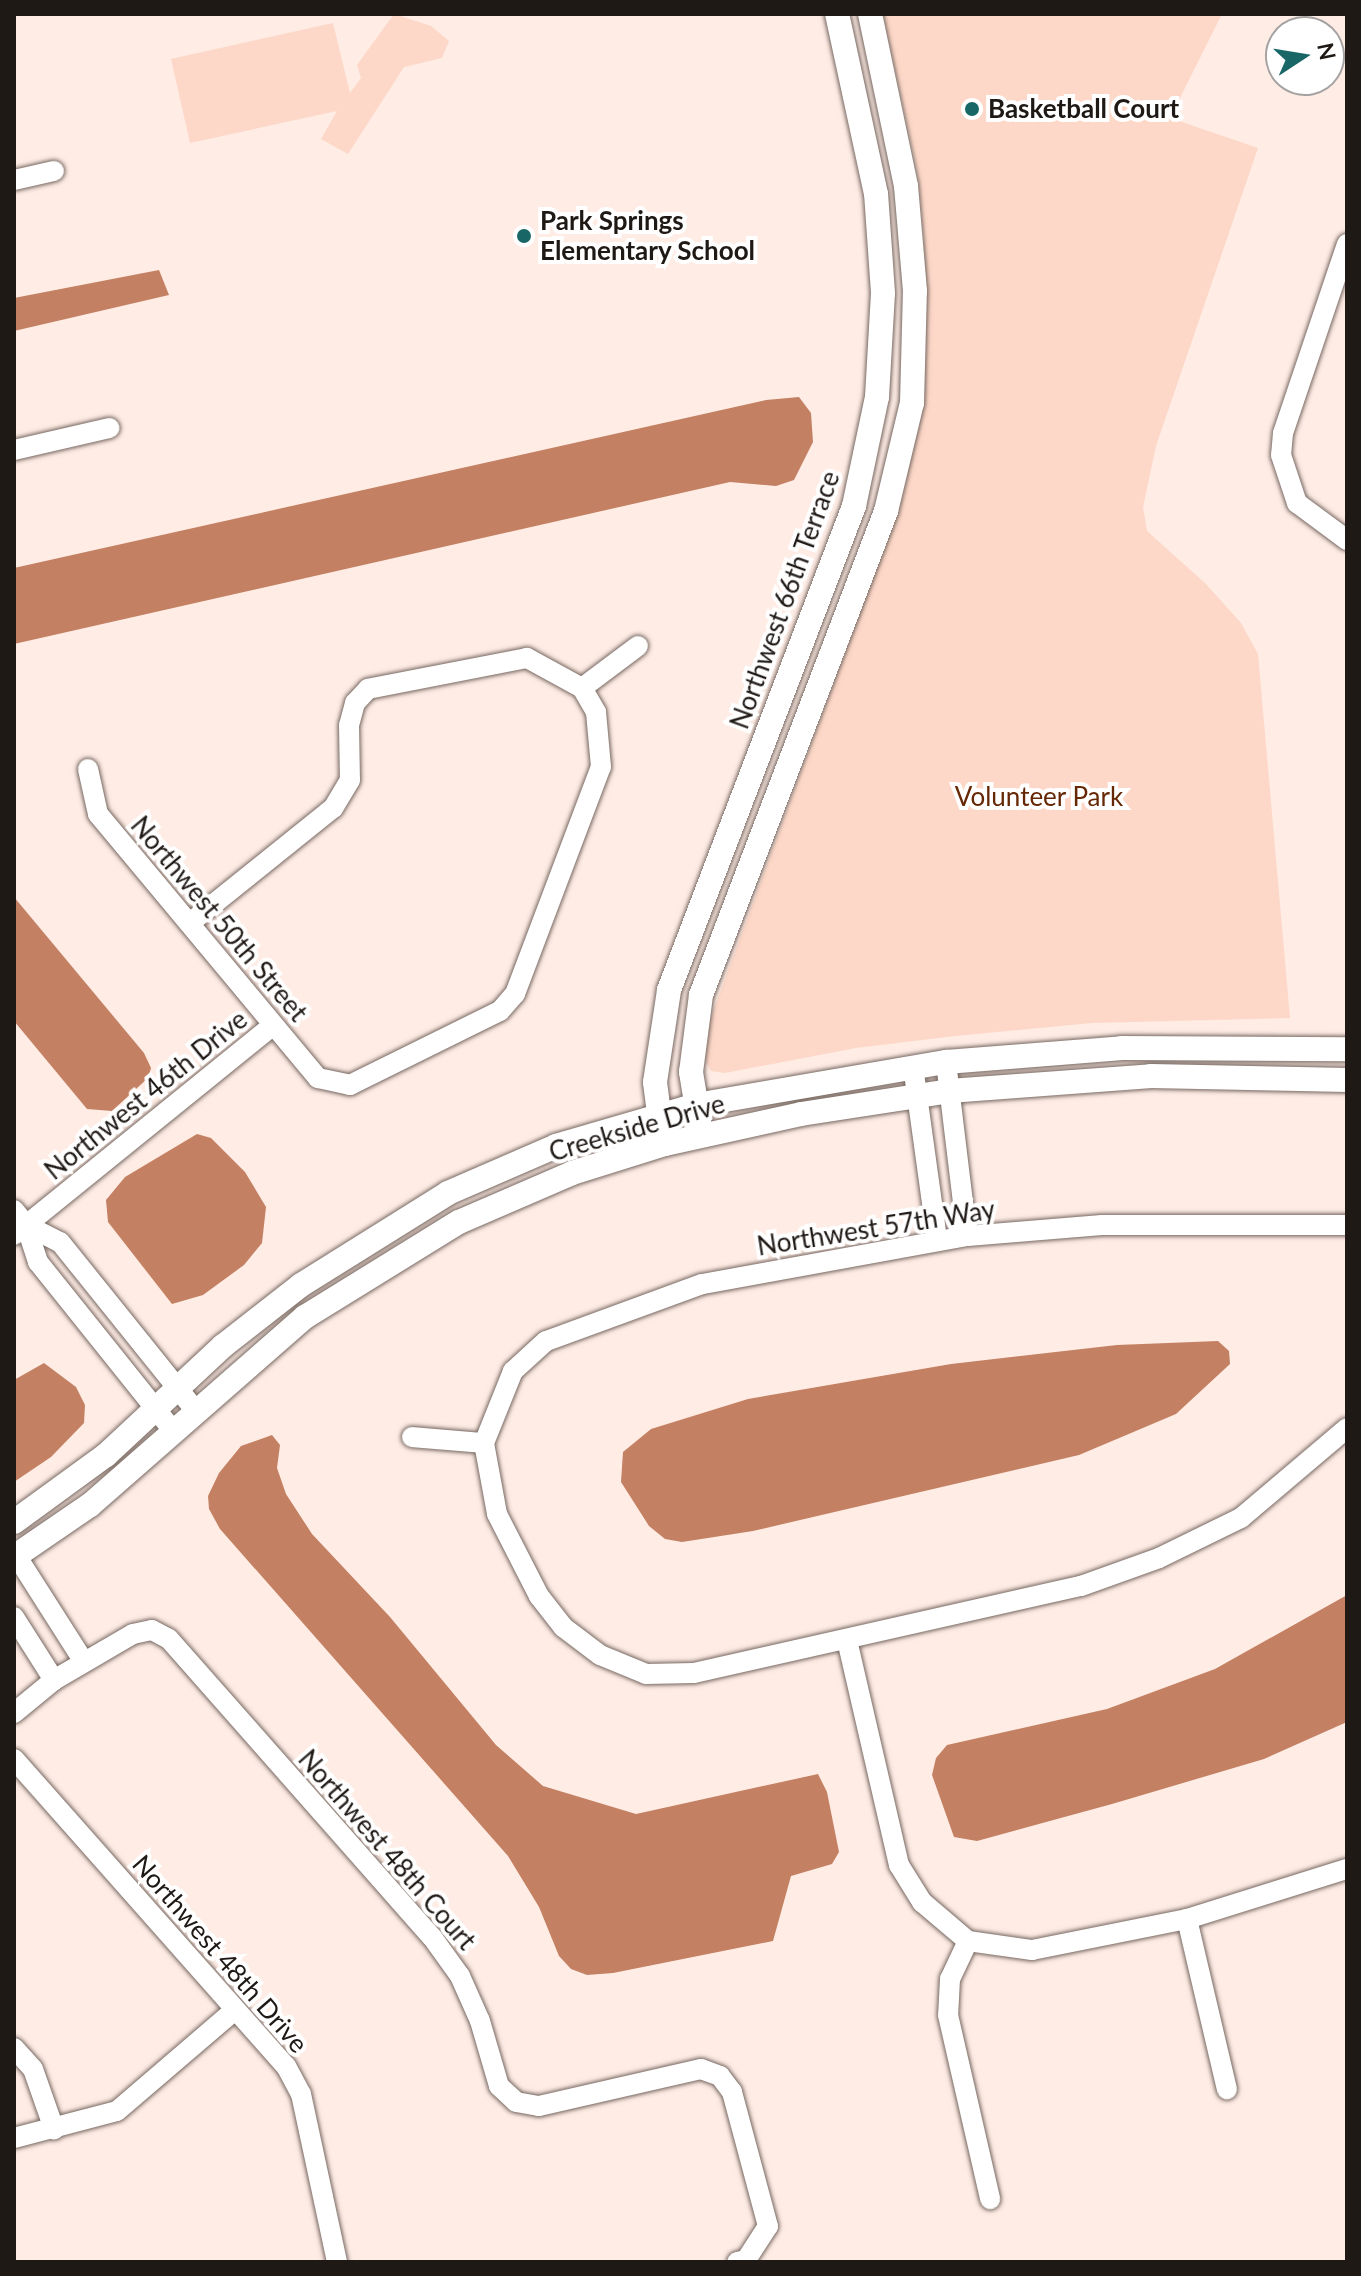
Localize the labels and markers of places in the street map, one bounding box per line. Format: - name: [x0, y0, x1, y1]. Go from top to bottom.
- place label: Basketball Court: [988, 93, 1179, 125]
- marker: Basketball Court: [963, 100, 981, 118]
- place label: Park Springs Elementary School: [540, 205, 756, 266]
- marker: Park Springs Elementary School: [515, 227, 533, 245]

